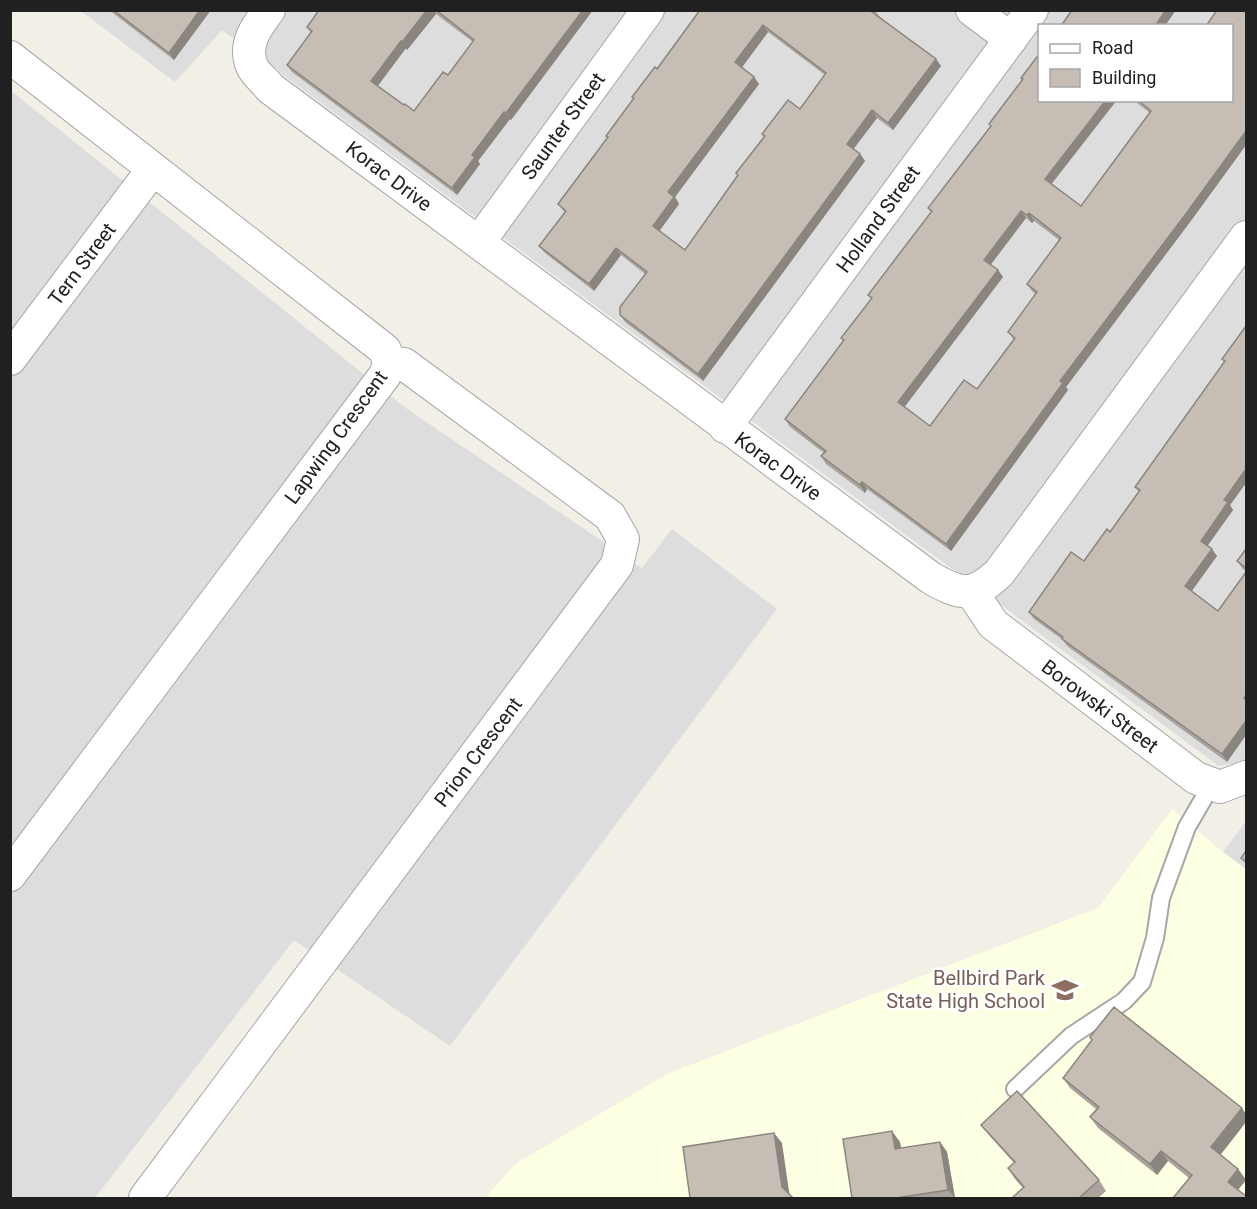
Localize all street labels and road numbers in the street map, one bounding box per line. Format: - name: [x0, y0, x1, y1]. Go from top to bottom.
- street label: Saunter Street: [516, 68, 610, 184]
- street label: Korac Drive: [341, 136, 437, 216]
- street label: Holland Street: [831, 161, 925, 277]
- street label: Tern Street: [43, 218, 121, 310]
- street label: Lapwing Crescent: [279, 366, 393, 508]
- street label: Korac Drive: [730, 427, 826, 505]
- street label: Borowski Street: [1037, 654, 1163, 758]
- street label: Prion Crescent: [429, 693, 527, 811]

